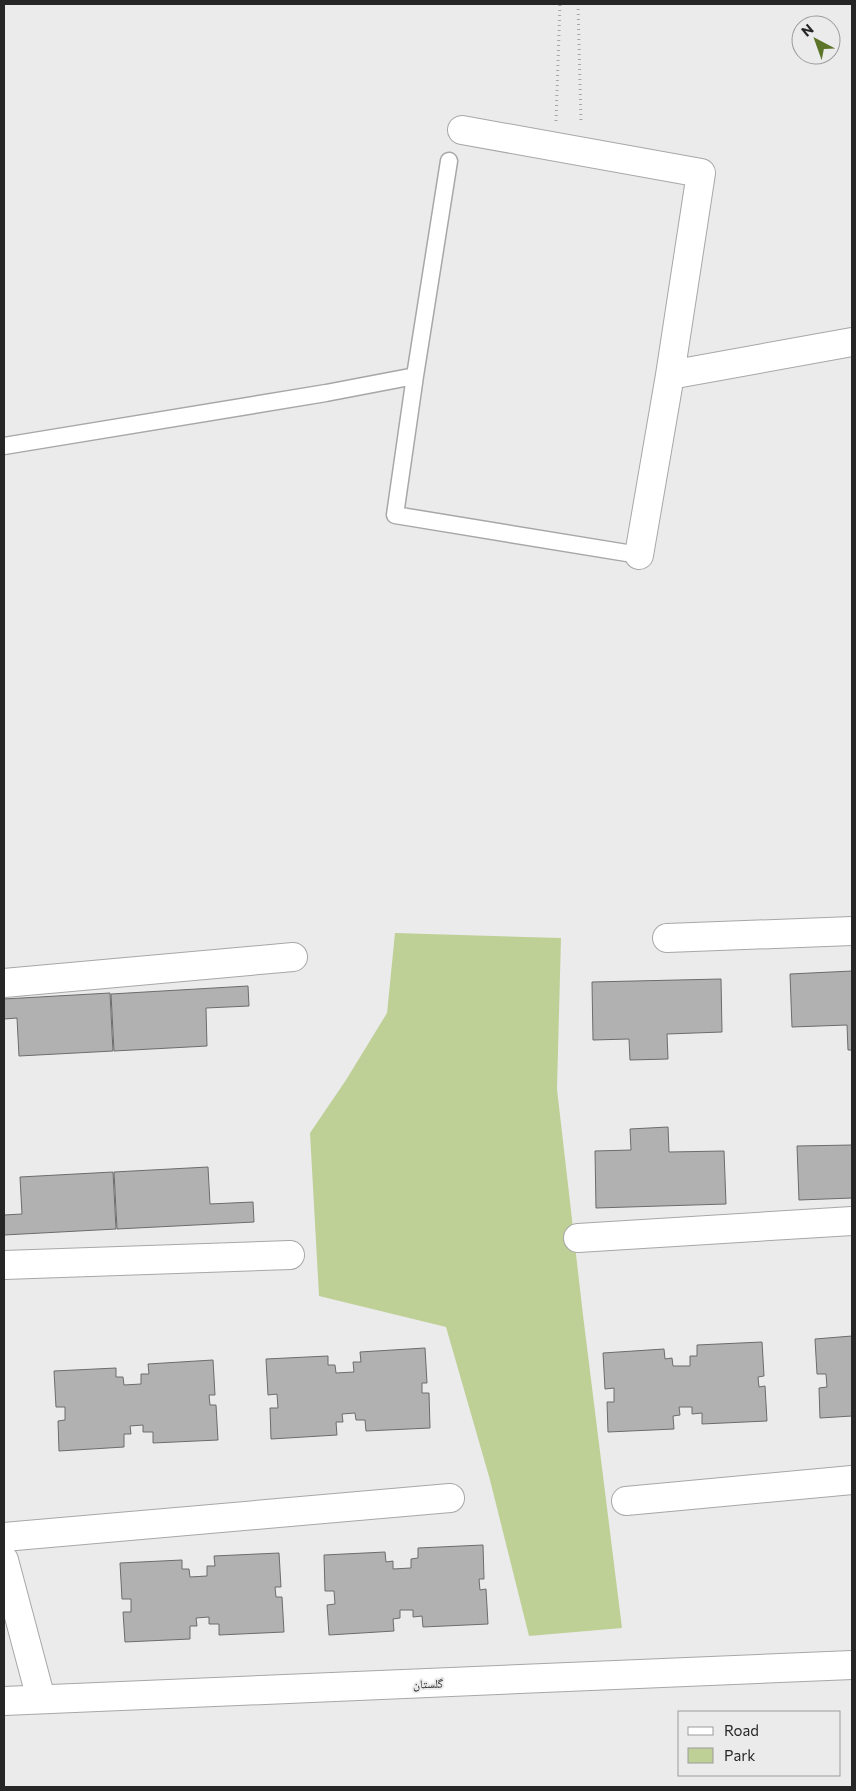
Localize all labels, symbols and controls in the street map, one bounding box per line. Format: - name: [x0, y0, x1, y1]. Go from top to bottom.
- north arrow: [791, 15, 841, 65]
- text: N: [798, 20, 817, 40]
- street label: گلستان: [413, 1675, 443, 1692]
- legend: [678, 1711, 841, 1776]
- text: Road: [724, 1721, 759, 1739]
- text: Park: [724, 1746, 755, 1764]

